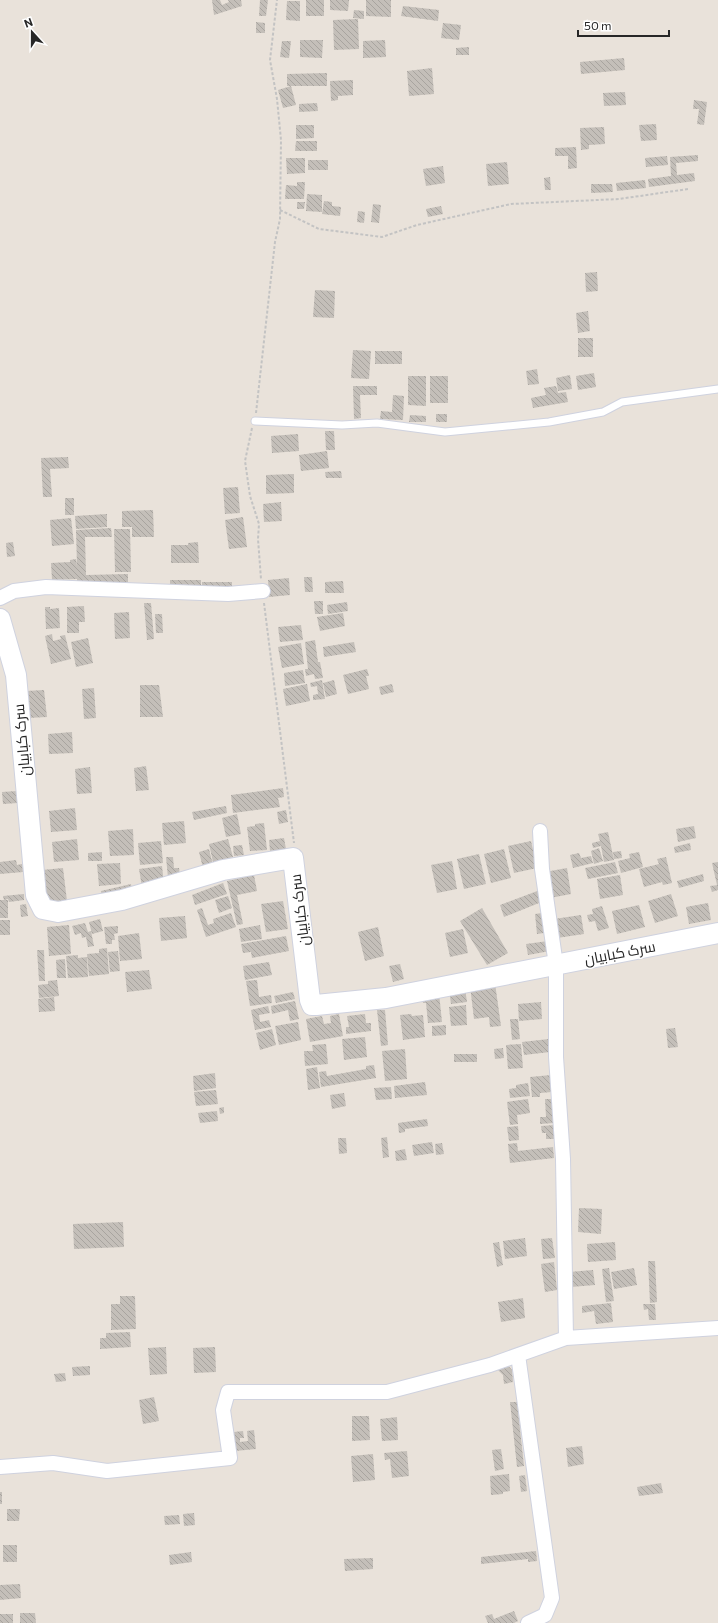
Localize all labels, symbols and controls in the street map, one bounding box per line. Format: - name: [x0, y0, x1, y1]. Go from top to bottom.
- north arrow: [12, 12, 52, 52]
- scale bar: [578, 12, 669, 38]
- text: N: [22, 15, 34, 30]
- text: 50 m: [584, 18, 612, 32]
- street label: سرک کبابیان: [9, 703, 35, 777]
- street label: سرک کبابیان: [286, 873, 314, 947]
- street label: سرک کبابیان: [583, 936, 657, 970]

